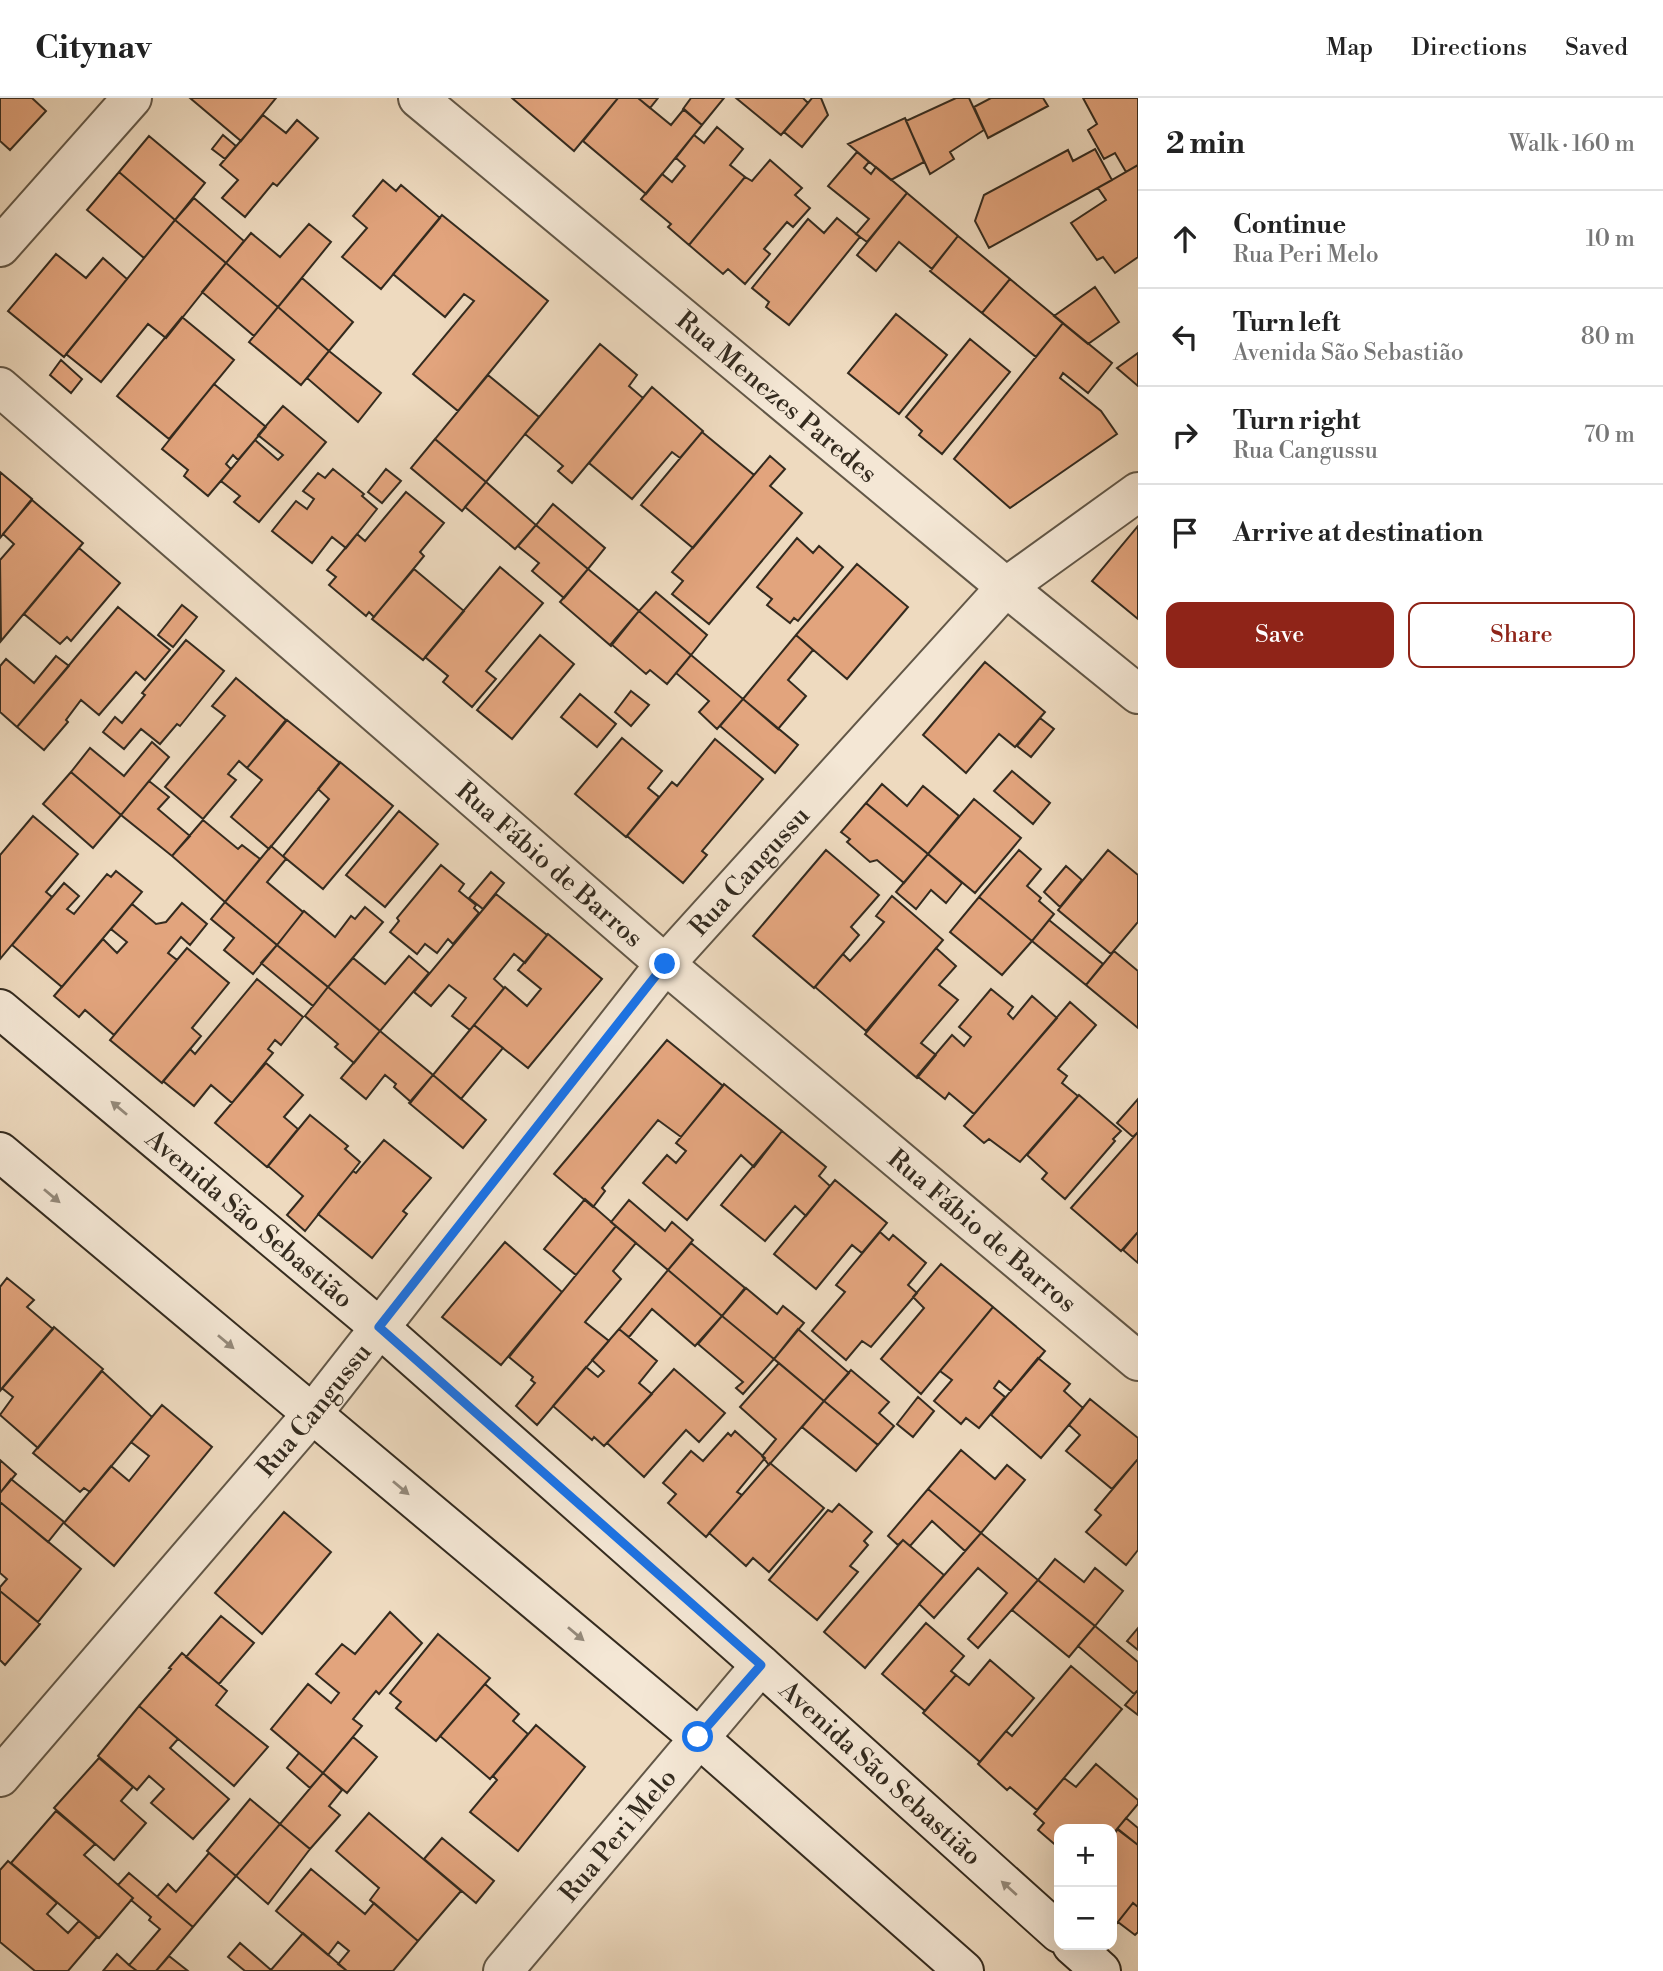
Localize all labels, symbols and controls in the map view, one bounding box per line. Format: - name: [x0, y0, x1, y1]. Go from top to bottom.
- text: Citynav: [35, 28, 152, 69]
- text: Map: [1326, 33, 1373, 63]
- text: Directions: [1411, 33, 1527, 63]
- text: Saved: [1565, 33, 1628, 63]
- text: 2 min: [1166, 125, 1245, 163]
- text: Walk · 160 m: [1509, 130, 1635, 158]
- text: Continue: [1233, 209, 1346, 241]
- icon: ahead: [1166, 220, 1204, 258]
- text: 10 m: [1586, 225, 1635, 253]
- text: Rua Peri Melo: [1233, 241, 1379, 269]
- street label: Rua Menezes Paredes: [669, 305, 883, 490]
- text: Turn left: [1233, 307, 1341, 339]
- icon: left: [1166, 318, 1204, 356]
- text: 80 m: [1581, 323, 1635, 351]
- text: Avenida São Sebastião: [1233, 339, 1464, 367]
- text: Turn right: [1233, 405, 1361, 437]
- icon: right: [1166, 416, 1204, 454]
- text: 70 m: [1584, 421, 1635, 449]
- text: Rua Cangussu: [1233, 437, 1378, 465]
- icon: arrive: [1166, 514, 1204, 552]
- text: Arrive at destination: [1233, 517, 1483, 549]
- button: Save: [1166, 602, 1394, 668]
- button: Share: [1408, 602, 1635, 668]
- street label: Rua Fábio de Barros: [449, 775, 649, 955]
- street label: Rua Cangussu: [683, 800, 817, 943]
- route end: [649, 948, 680, 979]
- one-way arrow: [110, 1101, 128, 1116]
- street label: Avenida São Sebastião: [138, 1123, 359, 1315]
- street label: Rua Fábio de Barros: [881, 1143, 1083, 1320]
- one-way arrow: [44, 1188, 61, 1203]
- one-way arrow: [218, 1334, 235, 1349]
- street label: Rua Cangussu: [250, 1337, 379, 1484]
- one-way arrow: [392, 1480, 410, 1496]
- one-way arrow: [567, 1626, 584, 1641]
- street label: Avenida São Sebastião: [772, 1674, 988, 1873]
- route start: [682, 1721, 713, 1752]
- street label: Rua Peri Melo: [553, 1762, 684, 1909]
- map controls: [1054, 1824, 1117, 1950]
- button: +: [1054, 1824, 1117, 1887]
- one-way arrow: [1000, 1881, 1017, 1896]
- button: −: [1054, 1887, 1117, 1950]

